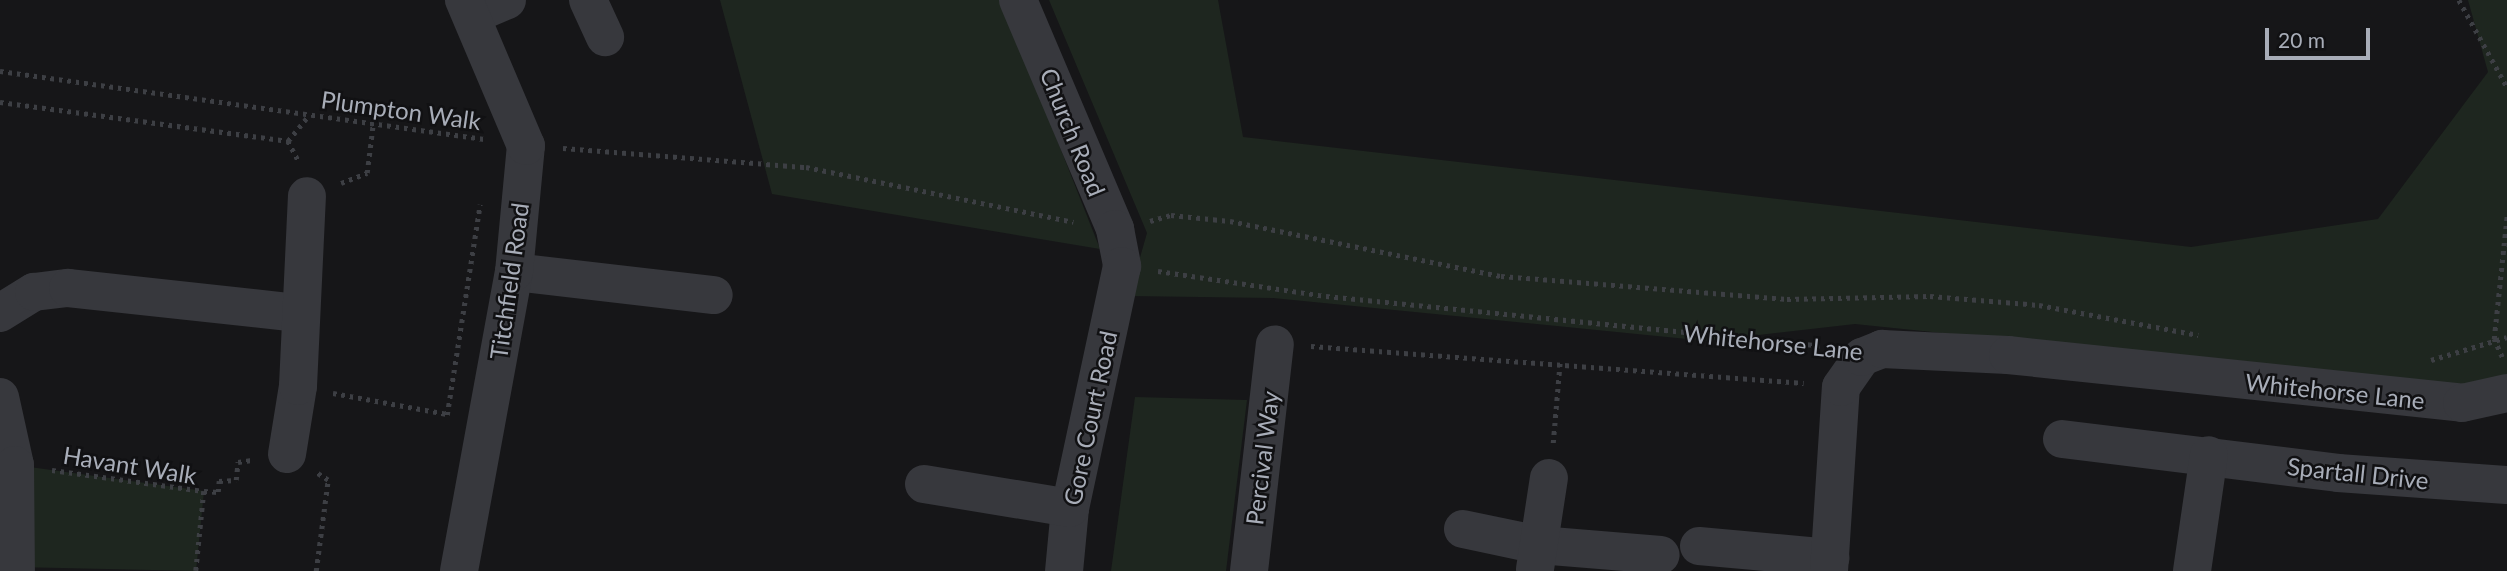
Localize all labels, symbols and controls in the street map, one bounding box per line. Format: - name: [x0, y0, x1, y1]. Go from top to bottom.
- scale bar: [2269, 14, 2374, 58]
- text: 20 m: [2278, 27, 2325, 52]
- street label: Church Road: [1034, 64, 1112, 200]
- street label: Plumpton Walk: [319, 85, 483, 135]
- street label: Titchfield Road: [484, 201, 534, 361]
- street label: Whitehorse Lane: [1682, 318, 1864, 366]
- street label: Gore Court Road: [1057, 328, 1123, 508]
- street label: Whitehorse Lane: [2244, 367, 2426, 415]
- street label: Percival Way: [1239, 389, 1285, 527]
- street label: Havant Walk: [61, 440, 199, 490]
- street label: Spartall Drive: [2286, 451, 2430, 495]

